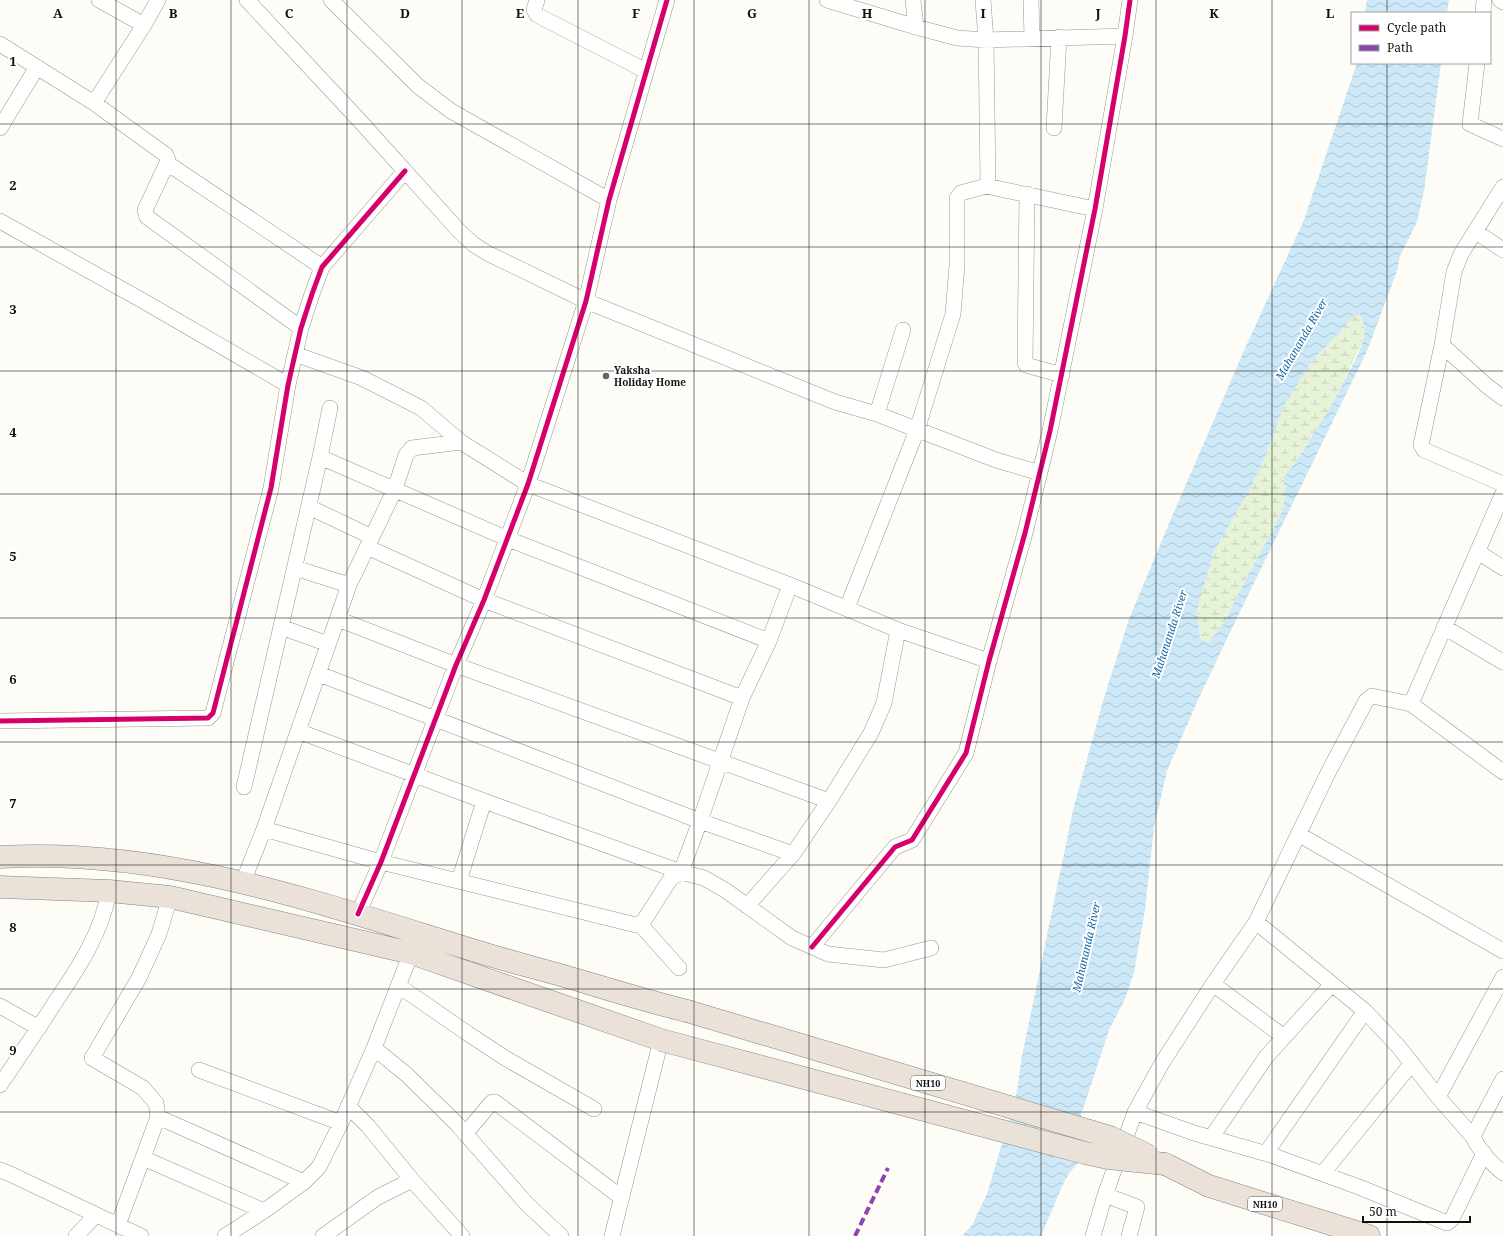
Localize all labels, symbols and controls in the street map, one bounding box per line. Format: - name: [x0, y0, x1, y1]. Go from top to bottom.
- text: A: [53, 4, 63, 22]
- text: B: [169, 4, 178, 22]
- text: C: [285, 4, 294, 22]
- text: D: [400, 4, 410, 22]
- text: E: [516, 4, 525, 22]
- text: F: [632, 4, 640, 22]
- text: G: [747, 4, 757, 22]
- text: H: [862, 4, 873, 22]
- text: I: [980, 4, 986, 22]
- text: J: [1094, 4, 1101, 22]
- text: K: [1209, 4, 1219, 22]
- text: L: [1326, 4, 1335, 22]
- legend: [1351, 12, 1491, 64]
- text: Cycle path: [1387, 19, 1447, 36]
- text: Path: [1387, 39, 1413, 56]
- text: 1: [9, 52, 17, 70]
- text: 2: [9, 176, 17, 194]
- water label: Mahananda River: [1271, 295, 1331, 383]
- text: 3: [9, 300, 17, 318]
- place label: Yaksha Holiday Home: [614, 363, 686, 389]
- marker: Yaksha Holiday Home: [601, 371, 611, 381]
- text: 4: [9, 423, 17, 441]
- text: 5: [9, 547, 17, 565]
- water label: Mahananda River: [1147, 587, 1191, 681]
- text: 6: [9, 670, 17, 688]
- text: 7: [9, 794, 17, 812]
- water label: Mahananda River: [1068, 900, 1104, 994]
- text: 8: [9, 918, 17, 936]
- text: 9: [9, 1041, 17, 1059]
- road number: NH10: [911, 1076, 945, 1090]
- road number: NH10: [1248, 1197, 1282, 1211]
- scale bar: [1363, 1198, 1470, 1224]
- text: 50 m: [1369, 1203, 1397, 1220]

